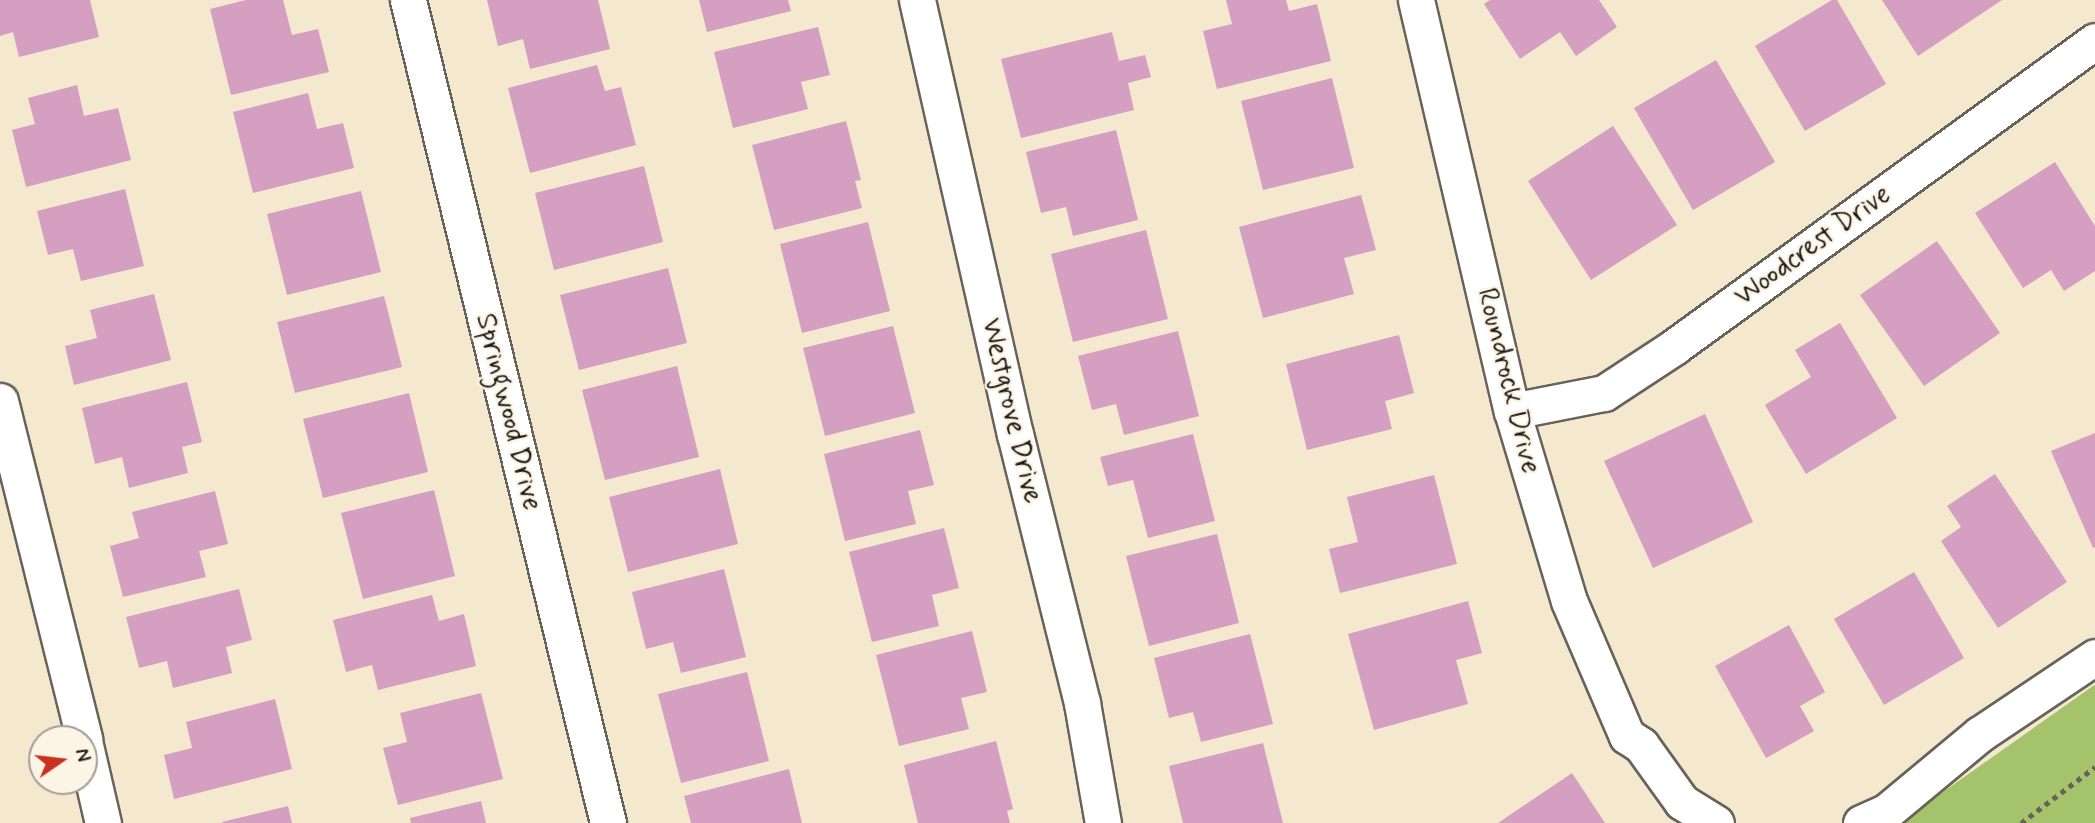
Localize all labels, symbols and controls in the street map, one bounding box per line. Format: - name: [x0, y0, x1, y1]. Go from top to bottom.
- street label: Woodcrest Drive: [1728, 178, 1898, 314]
- street label: Roundrock Drive: [1469, 286, 1547, 476]
- street label: Springwood Drive: [468, 311, 548, 513]
- street label: Westgrove Drive: [974, 316, 1048, 506]
- north arrow: [28, 725, 98, 795]
- text: N: [68, 746, 96, 764]

